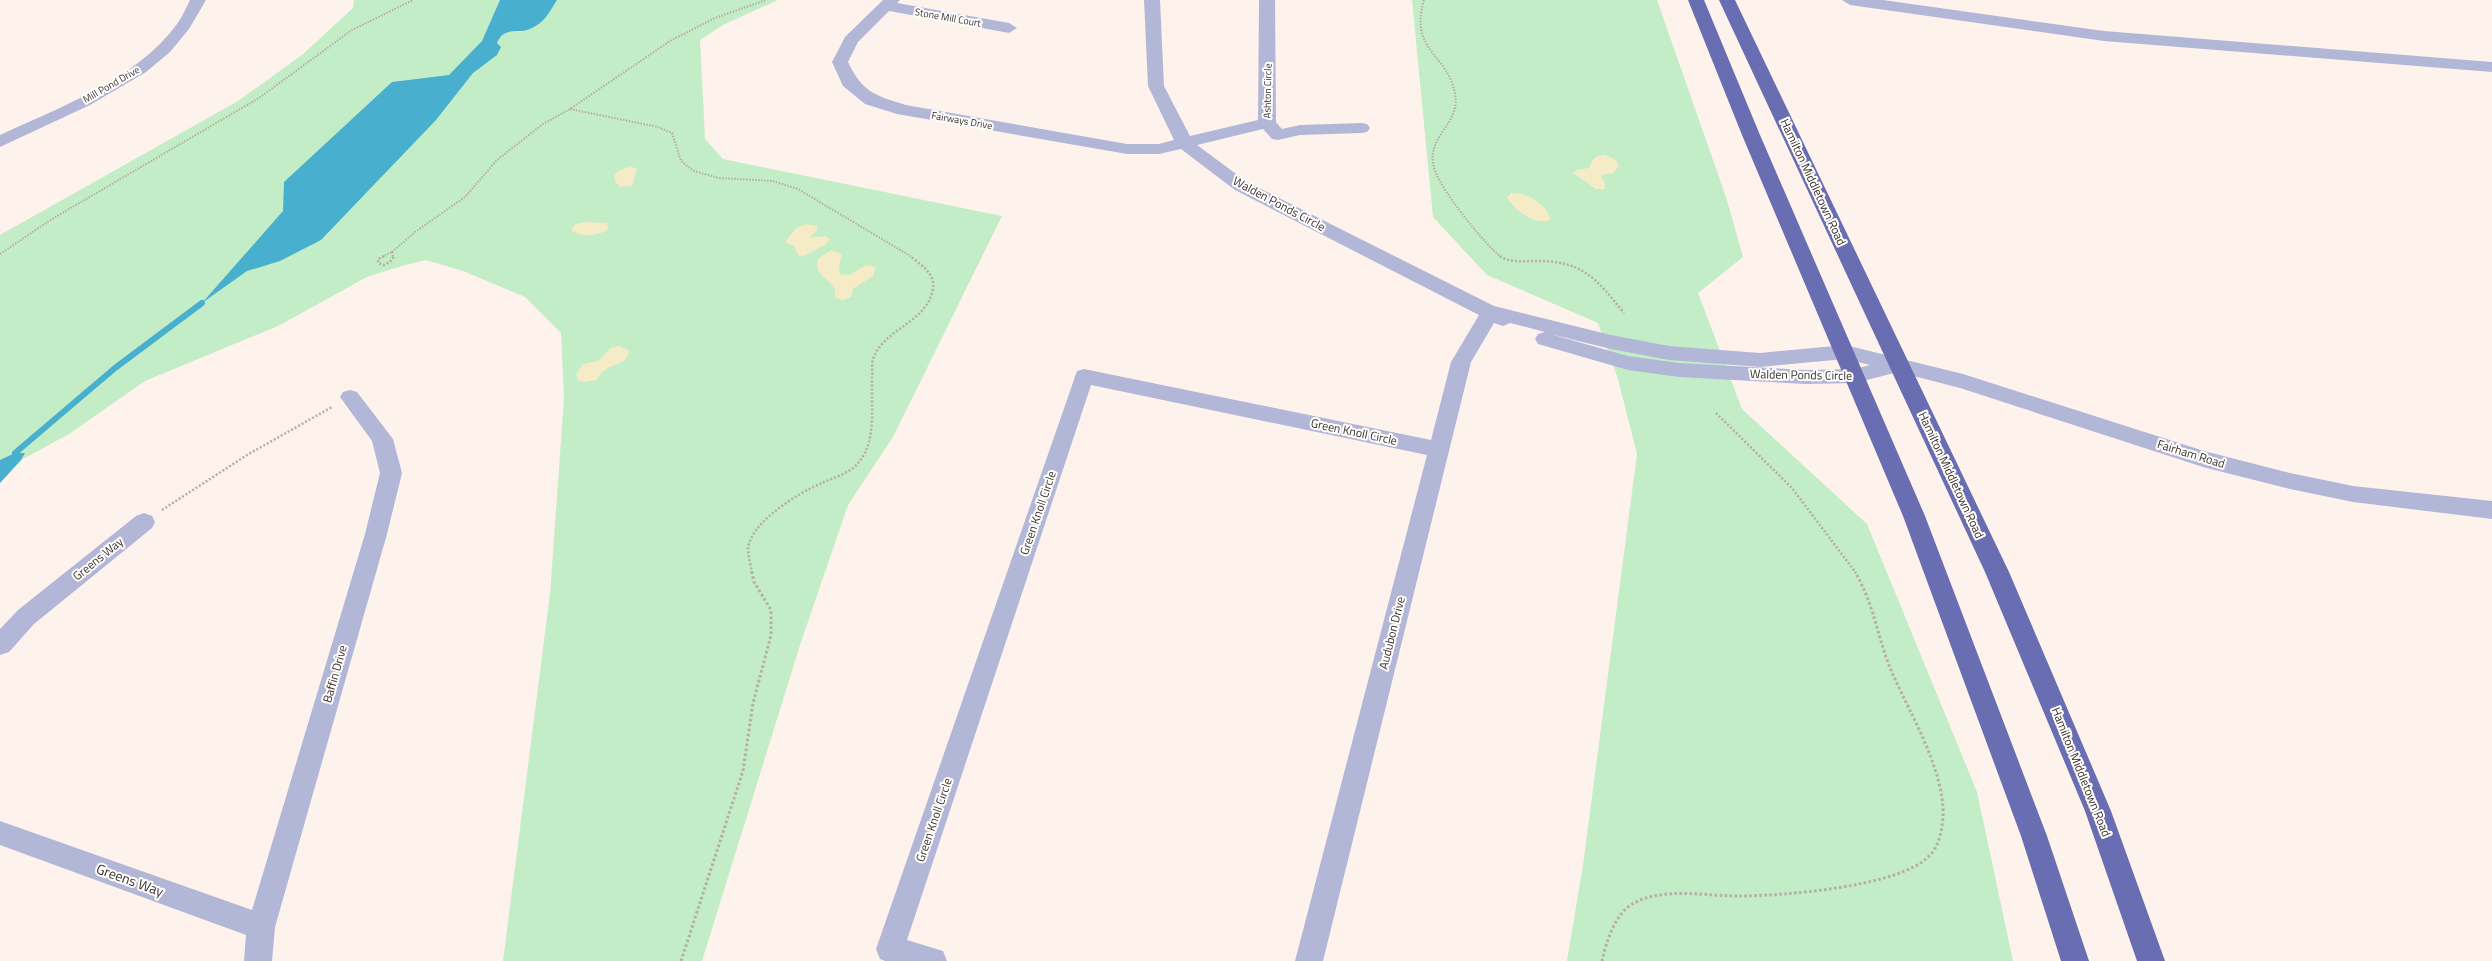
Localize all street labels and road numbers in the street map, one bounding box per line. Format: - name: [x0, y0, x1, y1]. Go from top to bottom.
- street label: Stone Mill Court: [914, 4, 983, 31]
- street label: Mill Pond Drive: [80, 62, 142, 107]
- street label: Ashton Circle: [1260, 63, 1275, 119]
- street label: Fairways Drive: [930, 108, 994, 133]
- street label: Hamilton Middletown Road: [1776, 115, 1851, 248]
- street label: Walden Ponds Circle: [1230, 171, 1329, 236]
- street label: Walden Ponds Circle: [1750, 364, 1852, 385]
- street label: Hamilton Middletown Road: [1914, 408, 1989, 541]
- street label: Green Knoll Circle: [1309, 413, 1399, 450]
- street label: Fairham Road: [2155, 434, 2227, 473]
- street label: Green Knoll Circle: [1014, 468, 1061, 557]
- street label: Greens Way: [68, 532, 127, 585]
- street label: Audubon Drive: [1373, 595, 1410, 671]
- street label: Baffin Drive: [317, 643, 352, 705]
- street label: Hamilton Middletown Road: [2047, 704, 2116, 839]
- street label: Green Knoll Circle: [910, 775, 957, 864]
- street label: Greens Way: [93, 858, 167, 902]

